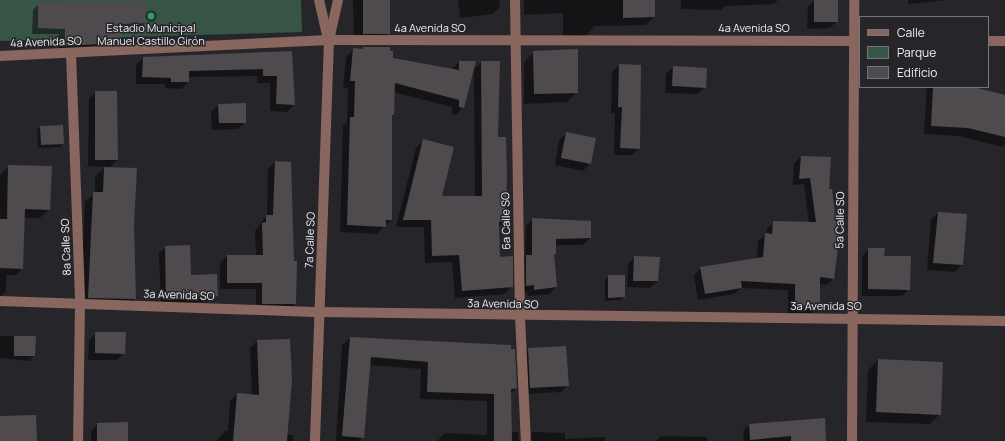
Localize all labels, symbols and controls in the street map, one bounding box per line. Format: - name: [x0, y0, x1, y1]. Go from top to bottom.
- marker: Estadio Municipal Manuel Castillo Girón: [146, 11, 156, 21]
- legend: [859, 16, 989, 88]
- street label: 4a Avenida SO: [394, 21, 466, 35]
- street label: 4a Avenida SO: [718, 21, 790, 35]
- place label: Estadio Municipal Manuel Castillo Girón: [97, 22, 205, 48]
- text: Calle: [897, 24, 925, 41]
- street label: 4a Avenida SO: [10, 34, 82, 50]
- text: Parque: [897, 44, 936, 61]
- text: Edificio: [897, 64, 937, 81]
- street label: 5a Calle SO: [833, 191, 847, 249]
- street label: 6a Calle SO: [499, 192, 513, 250]
- street label: 7a Calle SO: [302, 212, 318, 268]
- street label: 8a Calle SO: [58, 218, 74, 276]
- street label: 3a Avenida SO: [143, 287, 215, 303]
- street label: 3a Avenida SO: [467, 297, 539, 311]
- street label: 3a Avenida SO: [790, 299, 862, 313]

